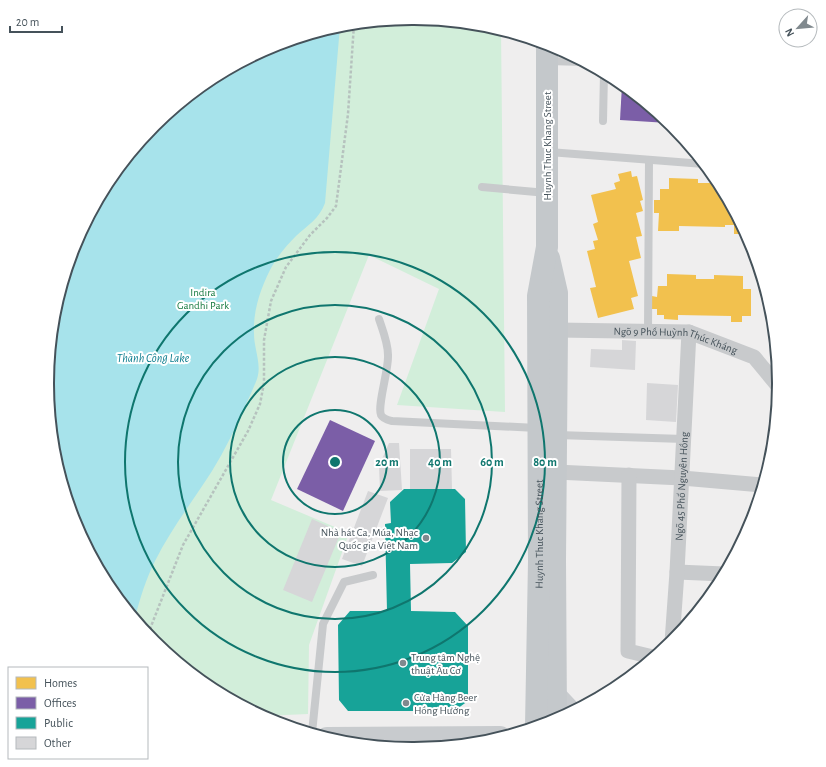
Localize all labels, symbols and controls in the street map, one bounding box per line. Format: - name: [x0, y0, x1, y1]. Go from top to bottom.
- scale bar: [10, 8, 62, 34]
- north arrow: [778, 8, 818, 48]
- text: 20 m: [16, 16, 39, 28]
- text: N: [783, 26, 796, 38]
- street label: Huynh Thuc Khang Street: [542, 91, 553, 200]
- park label: Indira Gandhi Park: [177, 287, 229, 311]
- street label: Ngõ 9 Phố Huỳnh Thúc Kháng: [613, 326, 739, 356]
- water label: Thành Công Lake: [117, 352, 190, 364]
- street label: Ngõ 45 Phố Nguyên Hồng: [674, 431, 690, 541]
- centre of rings: [328, 455, 342, 469]
- text: 20 m: [375, 456, 399, 468]
- text: 40 m: [428, 456, 452, 468]
- text: 60 m: [480, 456, 504, 468]
- text: 80 m: [533, 456, 557, 468]
- street label: Huynh Thuc Khang Street: [533, 479, 545, 589]
- place label: Nhà hát Ca, Múa, Nhạc Quốc gia Việt Nam: [321, 527, 419, 551]
- marker: Nhà hát Ca, Múa, Nhạc Quốc gia Việt Nam: [421, 533, 431, 543]
- place label: Trung tâm Nghệ thuật Âu Cơ: [411, 652, 480, 676]
- marker: Trung tâm Nghệ thuật Âu Cơ: [398, 658, 408, 668]
- legend: [8, 667, 148, 759]
- text: Homes: [44, 677, 77, 689]
- place label: Cửa Hàng Beer Hồng Hưởng: [414, 692, 477, 716]
- text: Offices: [44, 697, 77, 709]
- marker: Cửa Hàng Beer Hồng Hưởng: [401, 698, 411, 708]
- text: Public: [44, 717, 73, 729]
- text: Other: [44, 737, 71, 749]

